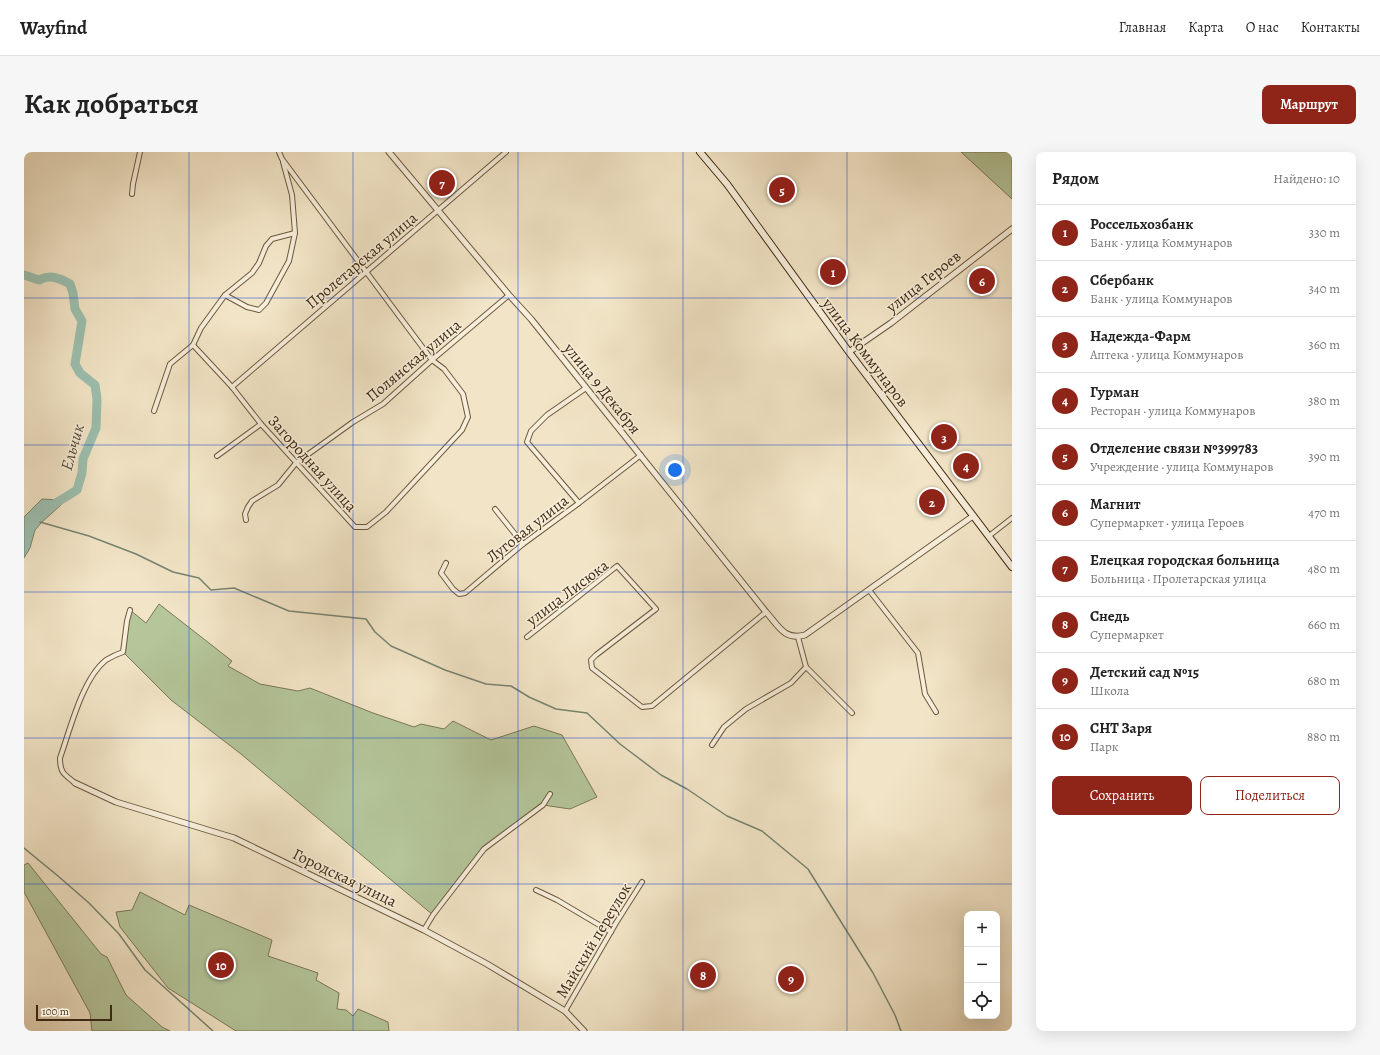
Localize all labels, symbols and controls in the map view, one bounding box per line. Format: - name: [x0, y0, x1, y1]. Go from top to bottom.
- text: Wayfind: [20, 15, 87, 41]
- text: Главная: [1119, 18, 1166, 37]
- text: Карта: [1188, 18, 1224, 37]
- text: О нас: [1246, 18, 1279, 37]
- text: Контакты: [1301, 18, 1360, 37]
- text: Как добраться: [24, 85, 199, 123]
- button: Маршрут: [1262, 85, 1356, 124]
- text: Рядом: [1052, 167, 1099, 190]
- pin: 7: [429, 168, 455, 198]
- text: Найдено: 10: [1273, 170, 1340, 187]
- pin: 5: [769, 175, 795, 205]
- street label: Пролетарская улица: [301, 207, 423, 314]
- text: Россельхозбанк: [1090, 214, 1193, 234]
- text: 1: [1063, 224, 1067, 241]
- text: 330 m: [1309, 224, 1340, 241]
- text: Банк · улица Коммунаров: [1090, 234, 1232, 251]
- street label: улица Героев: [881, 246, 966, 319]
- pin: 1: [820, 257, 846, 287]
- pin: 6: [969, 266, 995, 296]
- text: Сбербанк: [1090, 270, 1154, 290]
- text: 2: [1062, 280, 1068, 297]
- text: 340 m: [1308, 280, 1340, 297]
- text: Банк · улица Коммунаров: [1090, 290, 1232, 307]
- street label: улица Коммунаров: [816, 293, 914, 412]
- street label: Полянская улица: [361, 314, 466, 407]
- text: Надежда-Фарм: [1090, 326, 1191, 346]
- text: 3: [1062, 336, 1068, 353]
- text: 360 m: [1308, 336, 1340, 353]
- street label: улица 9 Декабря: [558, 338, 646, 439]
- text: Аптека · улица Коммунаров: [1090, 346, 1243, 363]
- text: Гурман: [1090, 382, 1139, 402]
- text: 4: [1062, 392, 1068, 409]
- text: 380 m: [1308, 392, 1340, 409]
- text: Ресторан · улица Коммунаров: [1090, 402, 1255, 419]
- street label: Загородная улица: [263, 410, 362, 517]
- water label: Ельчик: [55, 421, 90, 473]
- pin: 3: [931, 422, 957, 452]
- text: Отделение связи №399783: [1090, 438, 1258, 458]
- text: 5: [1062, 448, 1068, 465]
- text: 390 m: [1308, 448, 1340, 465]
- pin: 4: [953, 451, 979, 481]
- text: Учреждение · улица Коммунаров: [1090, 458, 1273, 475]
- your location: [665, 460, 685, 480]
- pin: 2: [919, 487, 945, 517]
- street label: Луговая улица: [482, 489, 574, 568]
- text: Магнит: [1090, 494, 1141, 514]
- text: 6: [1062, 504, 1068, 521]
- text: 470 m: [1308, 504, 1340, 521]
- text: Супермаркет · улица Героев: [1090, 514, 1244, 531]
- text: Елецкая городская больница: [1090, 550, 1280, 570]
- street label: улица Лисюка: [521, 554, 614, 632]
- text: 7: [1062, 560, 1068, 577]
- text: 480 m: [1307, 560, 1340, 577]
- text: Больница · Пролетарская улица: [1090, 570, 1266, 587]
- text: Снедь: [1090, 606, 1129, 626]
- text: 8: [1062, 616, 1068, 633]
- text: 660 m: [1308, 616, 1340, 633]
- text: Супермаркет: [1090, 626, 1164, 643]
- text: Детский сад №15: [1090, 662, 1199, 682]
- text: 9: [1062, 672, 1068, 689]
- text: 680 m: [1307, 672, 1340, 689]
- text: Школа: [1090, 682, 1129, 699]
- text: СНТ Заря: [1090, 718, 1152, 738]
- text: 10: [1059, 728, 1071, 745]
- text: 880 m: [1307, 728, 1340, 745]
- text: Парк: [1090, 738, 1119, 755]
- button: Сохранить: [1052, 776, 1192, 815]
- button: Поделиться: [1200, 776, 1340, 815]
- street label: Городская улица: [289, 843, 401, 913]
- street label: Майский переулок: [551, 879, 637, 1002]
- map controls: [964, 911, 1000, 1019]
- button: +: [964, 911, 1000, 947]
- button: −: [964, 947, 1000, 983]
- pin: 10: [208, 950, 234, 980]
- pin: 8: [690, 960, 716, 990]
- pin: 9: [778, 964, 804, 994]
- button: locate: [964, 983, 1000, 1019]
- scale bar: [36, 1003, 112, 1022]
- text: 100 m: [42, 1004, 69, 1019]

